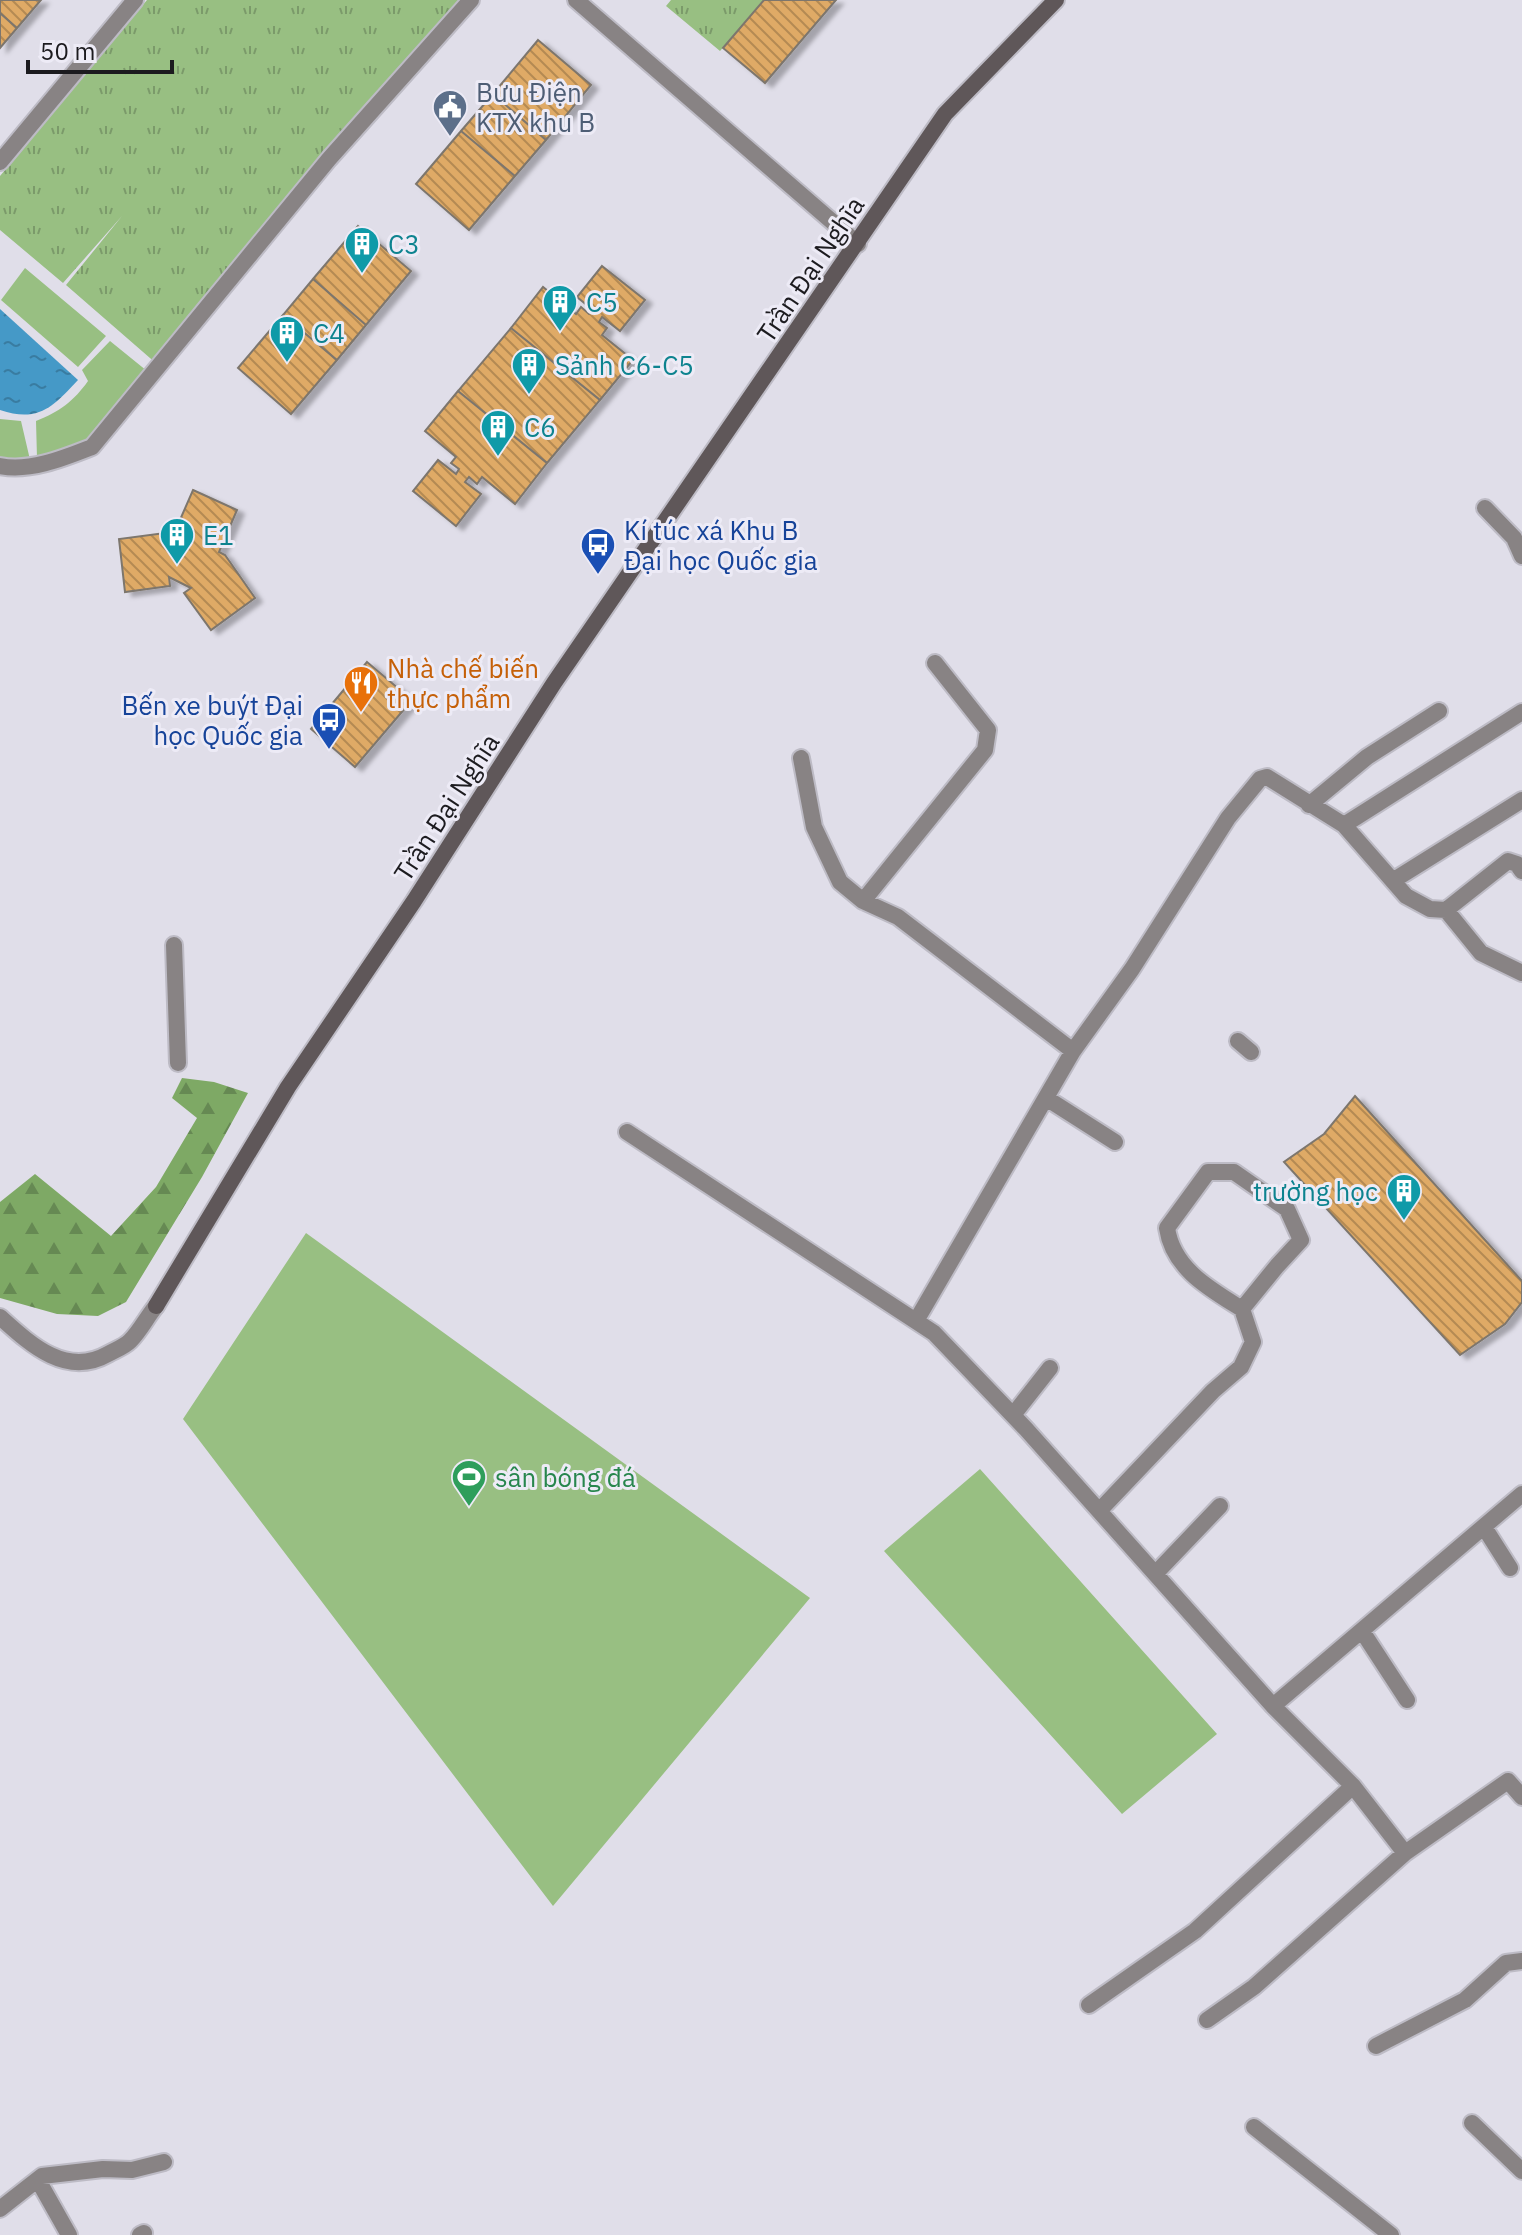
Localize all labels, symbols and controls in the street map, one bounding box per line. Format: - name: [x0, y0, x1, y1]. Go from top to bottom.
- scale bar: [28, 24, 172, 74]
- text: 50 m: [40, 35, 95, 67]
- place label: Bưu Điện KTX khu B: [476, 75, 595, 139]
- public building icon: Bưu Điện KTX khu B: [431, 88, 469, 138]
- street label: Trần Đại Nghĩa: [749, 189, 871, 349]
- building icon: C3: [343, 225, 381, 275]
- place label: C3: [388, 227, 420, 261]
- building icon: C5: [541, 283, 579, 333]
- place label: C5: [586, 285, 618, 319]
- building icon: C4: [268, 314, 306, 364]
- place label: C4: [313, 316, 345, 350]
- building icon: Sảnh C6-C5: [510, 346, 548, 396]
- place label: Sảnh C6-C5: [555, 348, 694, 382]
- building icon: C6: [479, 408, 517, 458]
- place label: C6: [524, 410, 556, 444]
- place label: Kí túc xá Khu B Đại học Quốc gia: [624, 513, 818, 577]
- building icon: E1: [158, 516, 196, 566]
- place label: E1: [203, 518, 234, 552]
- bus stop icon: Kí túc xá Khu B Đại học Quốc gia: [579, 526, 617, 576]
- place label: Nhà chế biến thực phẩm: [387, 651, 539, 715]
- restaurant icon: Nhà chế biến thực phẩm: [342, 664, 380, 714]
- place label: Bến xe buýt Đại học Quốc gia: [122, 688, 303, 752]
- bus stop icon: Bến xe buýt Đại học Quốc gia: [310, 701, 348, 751]
- street label: Trần Đại Nghĩa: [386, 727, 506, 887]
- building icon: trường học: [1385, 1172, 1423, 1222]
- place label: trường học: [1253, 1174, 1378, 1208]
- sports icon: sân bóng đá: [450, 1458, 488, 1508]
- place label: sân bóng đá: [495, 1460, 636, 1494]

